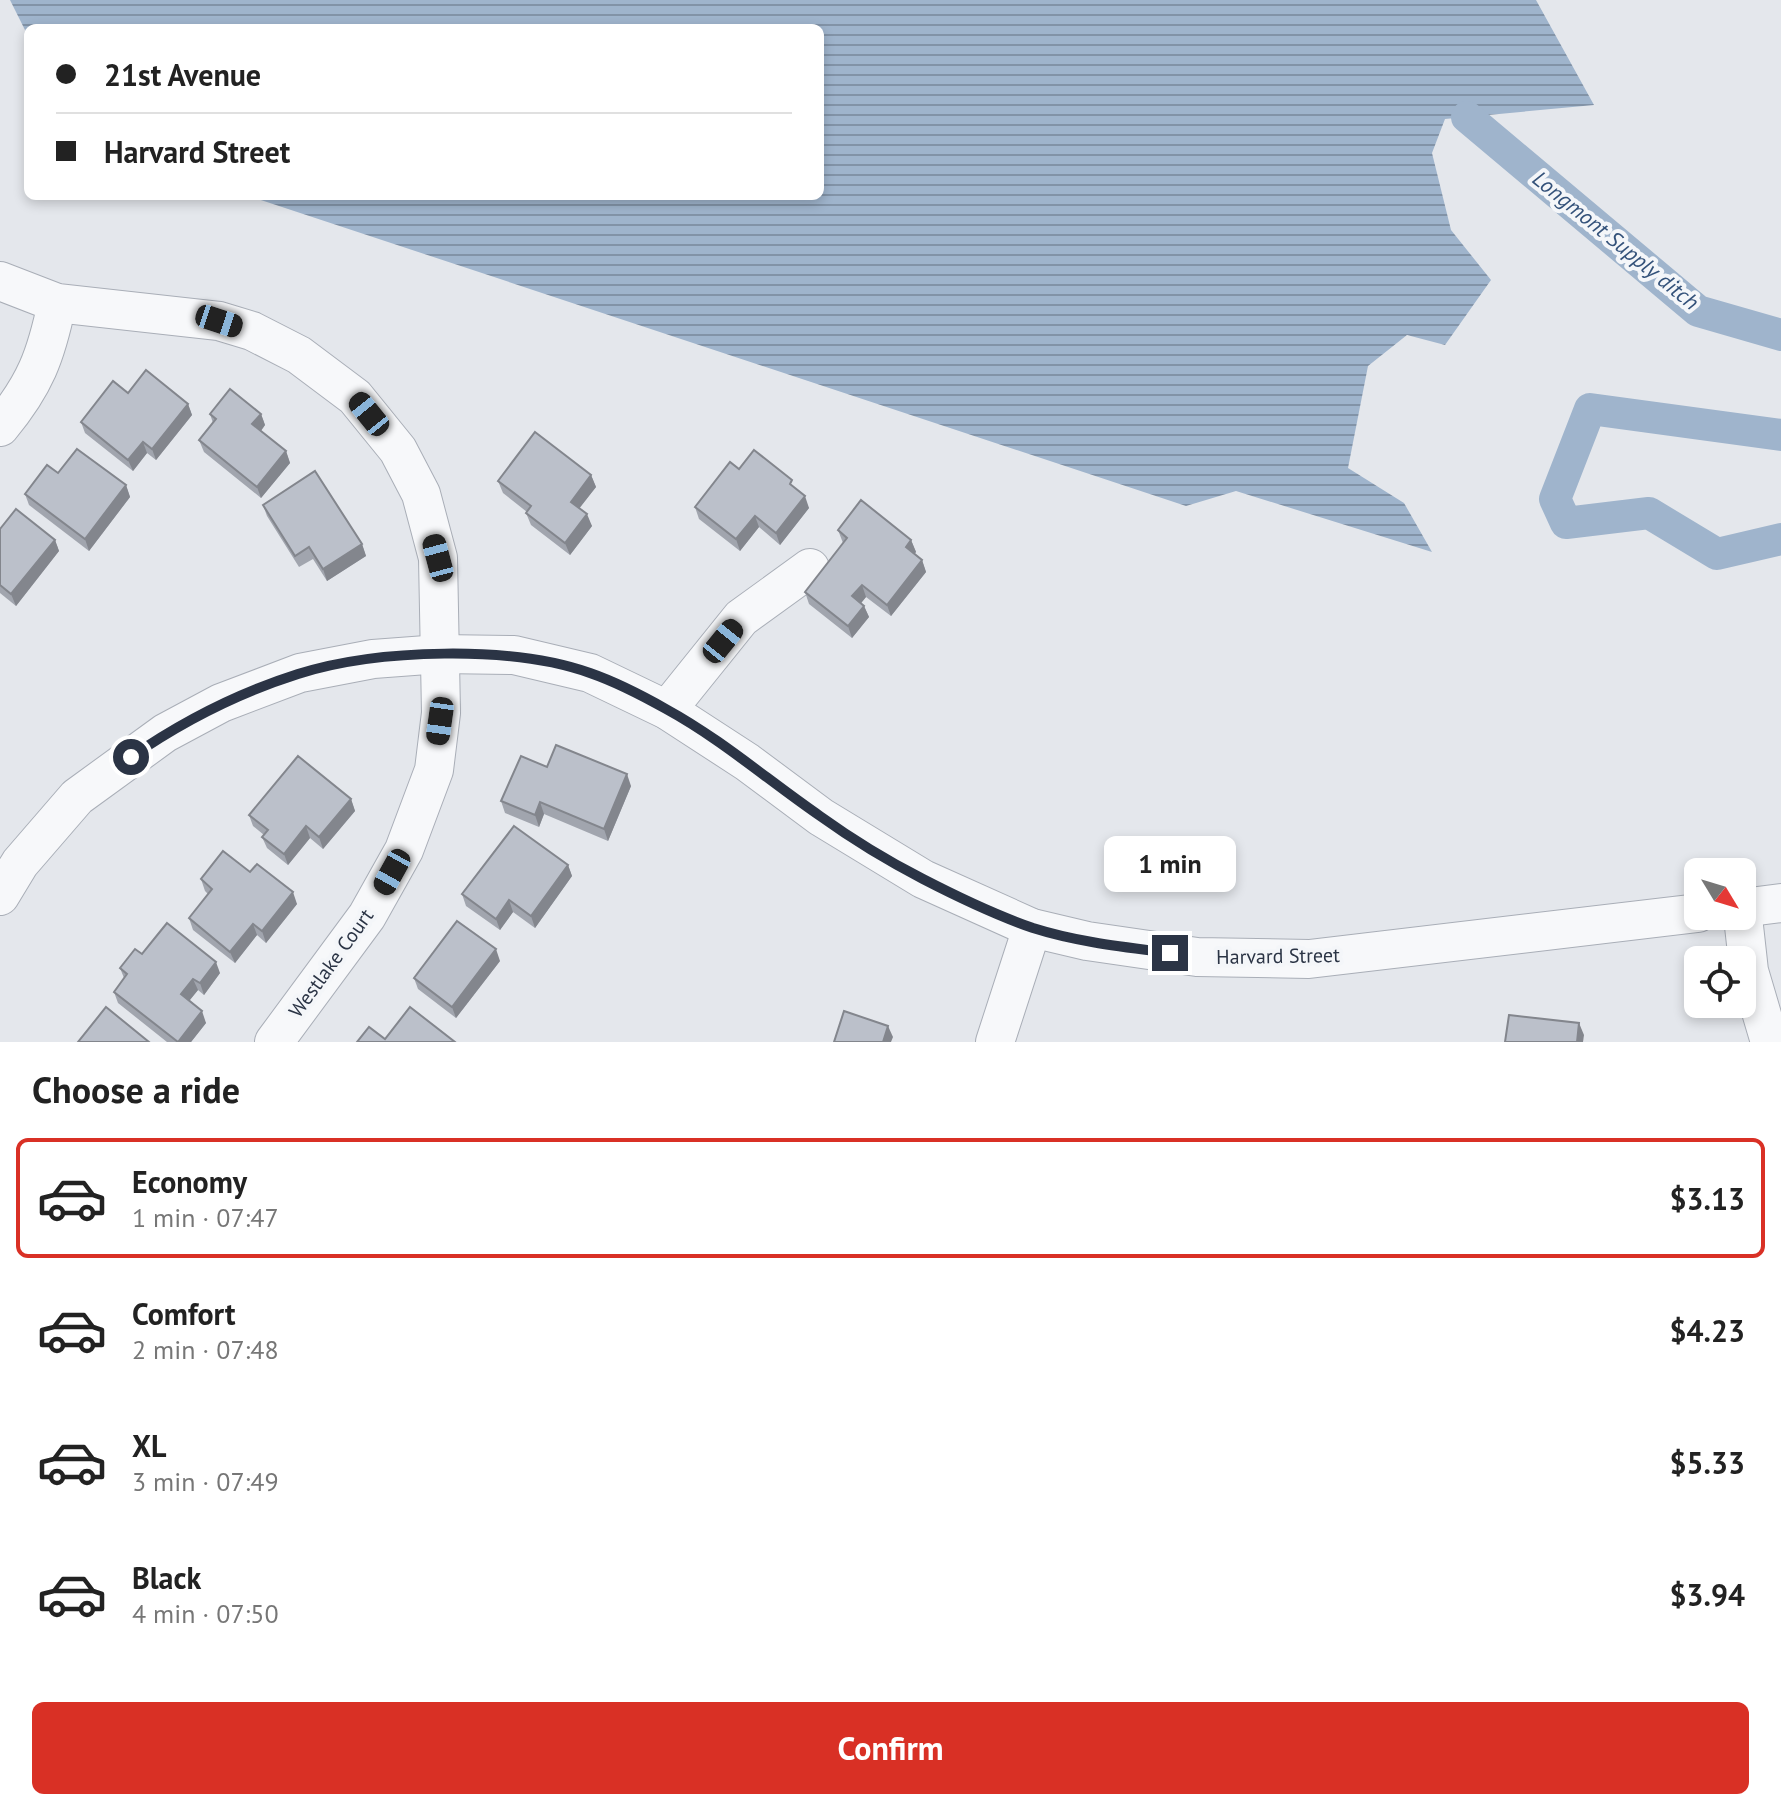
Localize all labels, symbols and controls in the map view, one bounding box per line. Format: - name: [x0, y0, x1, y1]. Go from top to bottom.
- text: 21st Avenue: [104, 55, 261, 94]
- text: Harvard Street: [104, 132, 290, 171]
- water label: Longmont Supply ditch: [1527, 164, 1705, 316]
- car: [192, 302, 246, 340]
- car: [345, 388, 393, 440]
- car: [420, 532, 456, 584]
- car: [699, 615, 747, 667]
- car: [425, 696, 455, 746]
- route start: [113, 739, 149, 775]
- callout: 1 min: [1104, 837, 1236, 893]
- car: [370, 845, 414, 899]
- text: 1 min: [1138, 847, 1202, 880]
- north arrow: [1684, 858, 1756, 930]
- map controls: [1684, 858, 1756, 1018]
- street label: Westlake Court: [283, 903, 379, 1022]
- route end: [1152, 935, 1188, 971]
- street label: Harvard Street: [1216, 942, 1340, 970]
- button: locate: [1684, 946, 1756, 1018]
- text: Choose a ride: [32, 1066, 240, 1113]
- icon: car: [36, 1162, 108, 1234]
- text: Economy: [132, 1162, 247, 1201]
- text: $3.13: [1670, 1179, 1745, 1218]
- text: 1 min · 07:47: [132, 1201, 279, 1234]
- icon: car: [36, 1294, 108, 1366]
- text: Comfort: [132, 1294, 235, 1333]
- text: $4.23: [1670, 1311, 1745, 1350]
- text: 2 min · 07:48: [132, 1333, 279, 1366]
- icon: car: [36, 1426, 108, 1498]
- text: XL: [132, 1426, 166, 1465]
- text: $5.33: [1670, 1443, 1745, 1482]
- text: 3 min · 07:49: [132, 1465, 279, 1498]
- icon: car: [36, 1558, 108, 1630]
- text: Black: [132, 1558, 201, 1597]
- text: $3.94: [1670, 1575, 1745, 1614]
- text: 4 min · 07:50: [132, 1597, 279, 1630]
- button: Confirm: [32, 1702, 1749, 1794]

